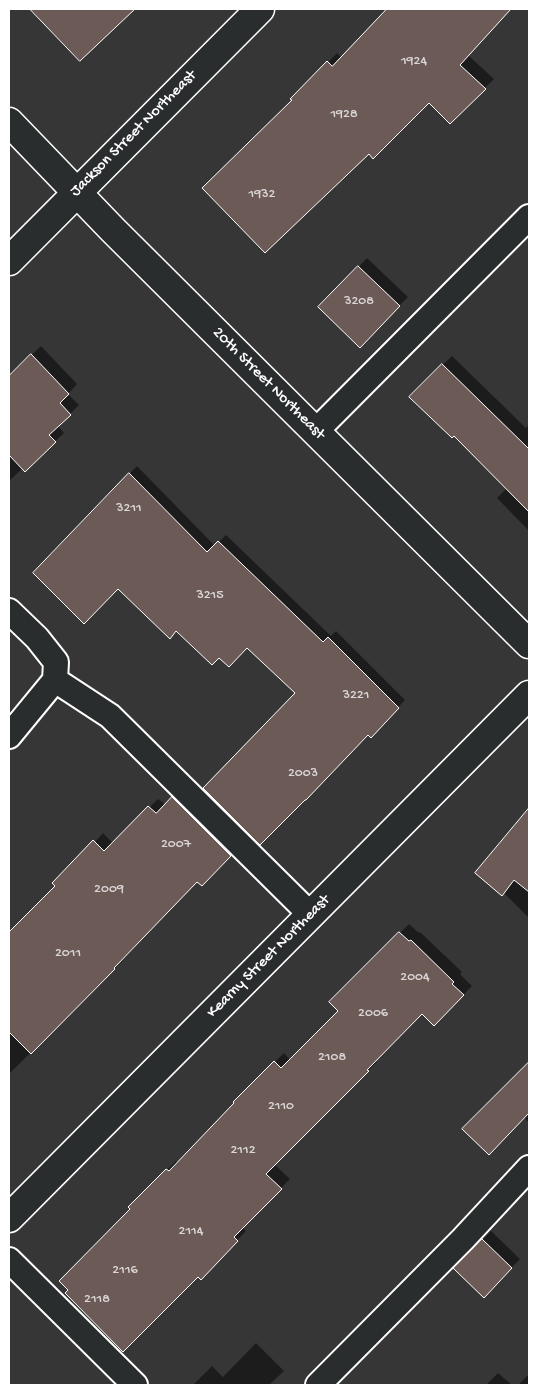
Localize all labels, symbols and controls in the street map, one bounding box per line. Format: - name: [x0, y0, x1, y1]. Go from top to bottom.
- house number: 1924: [401, 54, 427, 70]
- street label: Jackson Street Northeast: [67, 67, 201, 201]
- house number: 1928: [330, 107, 358, 123]
- house number: 1932: [249, 187, 275, 203]
- house number: 3208: [344, 294, 374, 310]
- street label: 20th Street Northeast: [208, 324, 328, 444]
- house number: 3211: [116, 501, 142, 517]
- house number: 3215: [196, 588, 224, 604]
- house number: 3221: [343, 688, 369, 704]
- house number: 2003: [288, 766, 318, 782]
- house number: 2007: [161, 837, 191, 853]
- house number: 2009: [94, 882, 124, 898]
- street label: Kearny Street Northeast: [203, 891, 335, 1023]
- house number: 2011: [55, 946, 81, 962]
- house number: 2004: [400, 970, 430, 986]
- house number: 2006: [358, 1006, 388, 1022]
- house number: 2108: [318, 1050, 346, 1066]
- house number: 2110: [268, 1099, 294, 1115]
- house number: 2112: [230, 1143, 256, 1159]
- house number: 2114: [179, 1224, 203, 1240]
- house number: 2116: [112, 1263, 138, 1279]
- house number: 2118: [84, 1292, 110, 1308]

